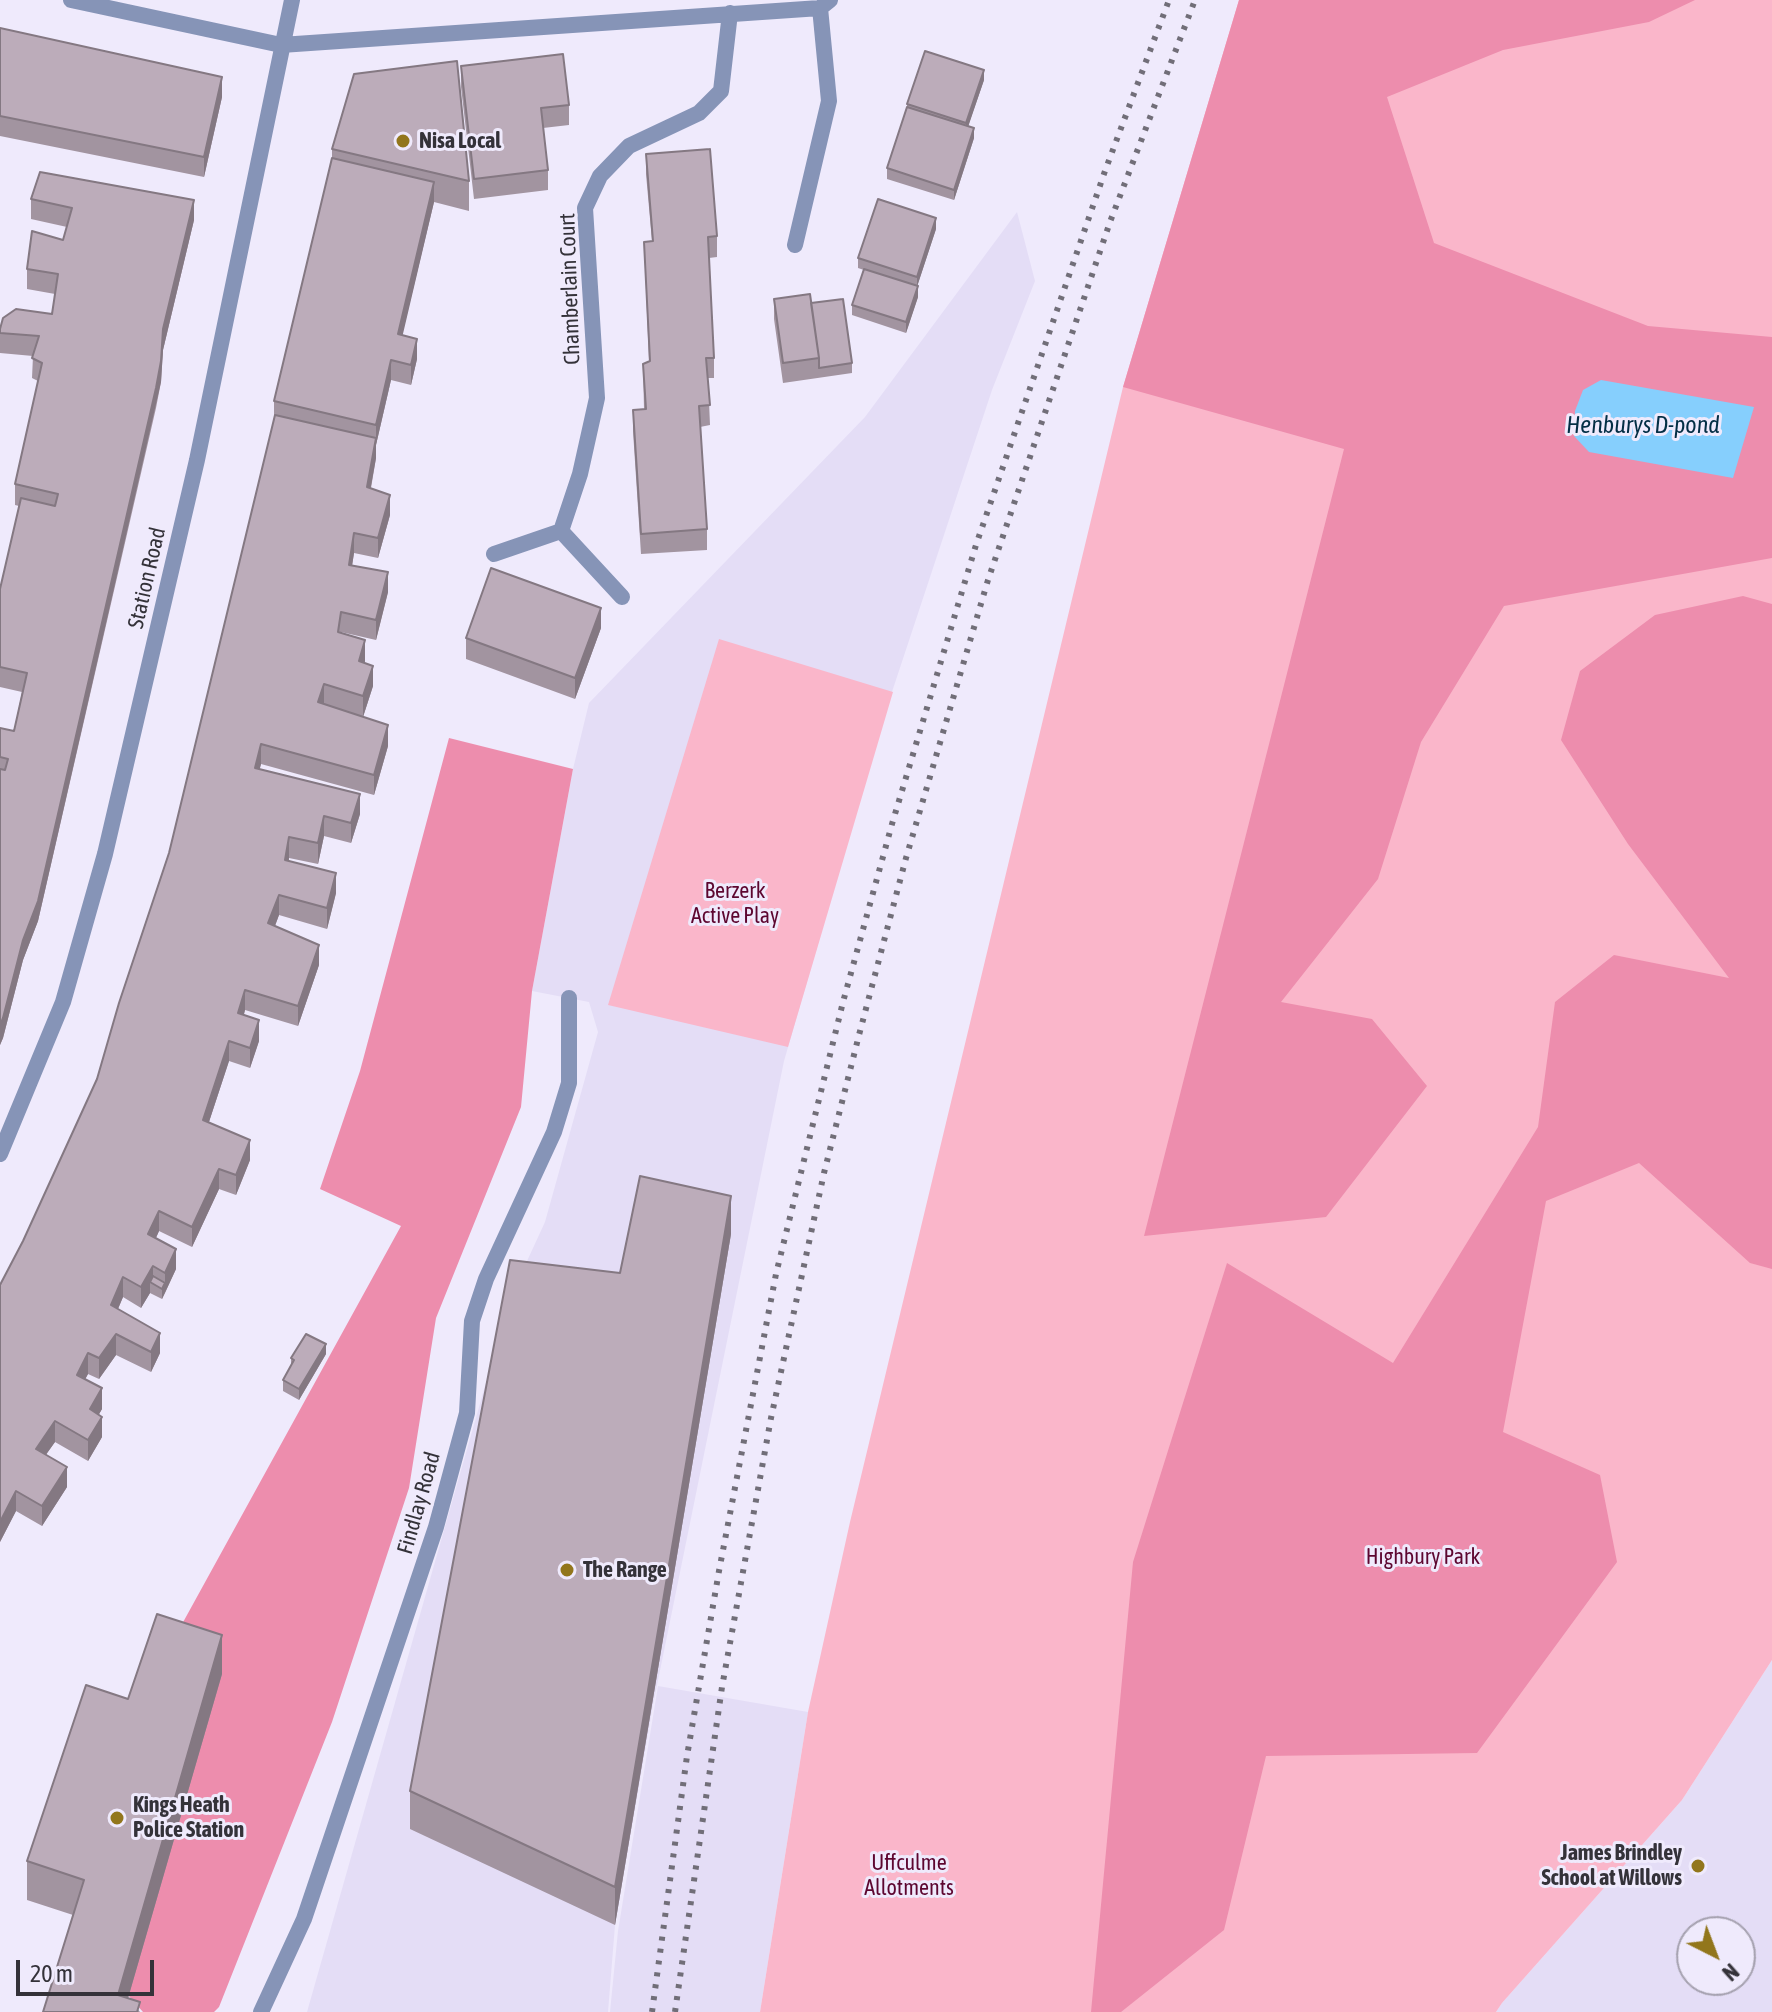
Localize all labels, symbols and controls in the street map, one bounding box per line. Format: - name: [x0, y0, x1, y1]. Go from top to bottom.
- place label: Nisa Local: [419, 128, 501, 154]
- marker: Nisa Local: [394, 132, 412, 150]
- street label: Chamberlain Court: [554, 213, 586, 365]
- water label: Henburys D-pond: [1566, 411, 1720, 439]
- street label: Station Road: [123, 525, 171, 631]
- park label: Berzerk Active Play: [691, 878, 779, 930]
- street label: Findlay Road: [392, 1449, 446, 1557]
- park label: Highbury Park: [1366, 1544, 1480, 1570]
- place label: The Range: [583, 1557, 667, 1583]
- marker: The Range: [558, 1561, 576, 1579]
- place label: Kings Heath Police Station: [133, 1792, 244, 1844]
- marker: Kings Heath Police Station: [108, 1809, 126, 1827]
- place label: James Brindley School at Willows: [1541, 1840, 1682, 1892]
- park label: Uffculme Allotments: [864, 1850, 954, 1902]
- marker: James Brindley School at Willows: [1689, 1857, 1707, 1875]
- north arrow: [1676, 1916, 1756, 1996]
- scale bar: [20, 1944, 158, 1994]
- text: N: [1717, 1958, 1744, 1986]
- text: 20 m: [30, 1960, 73, 1987]

